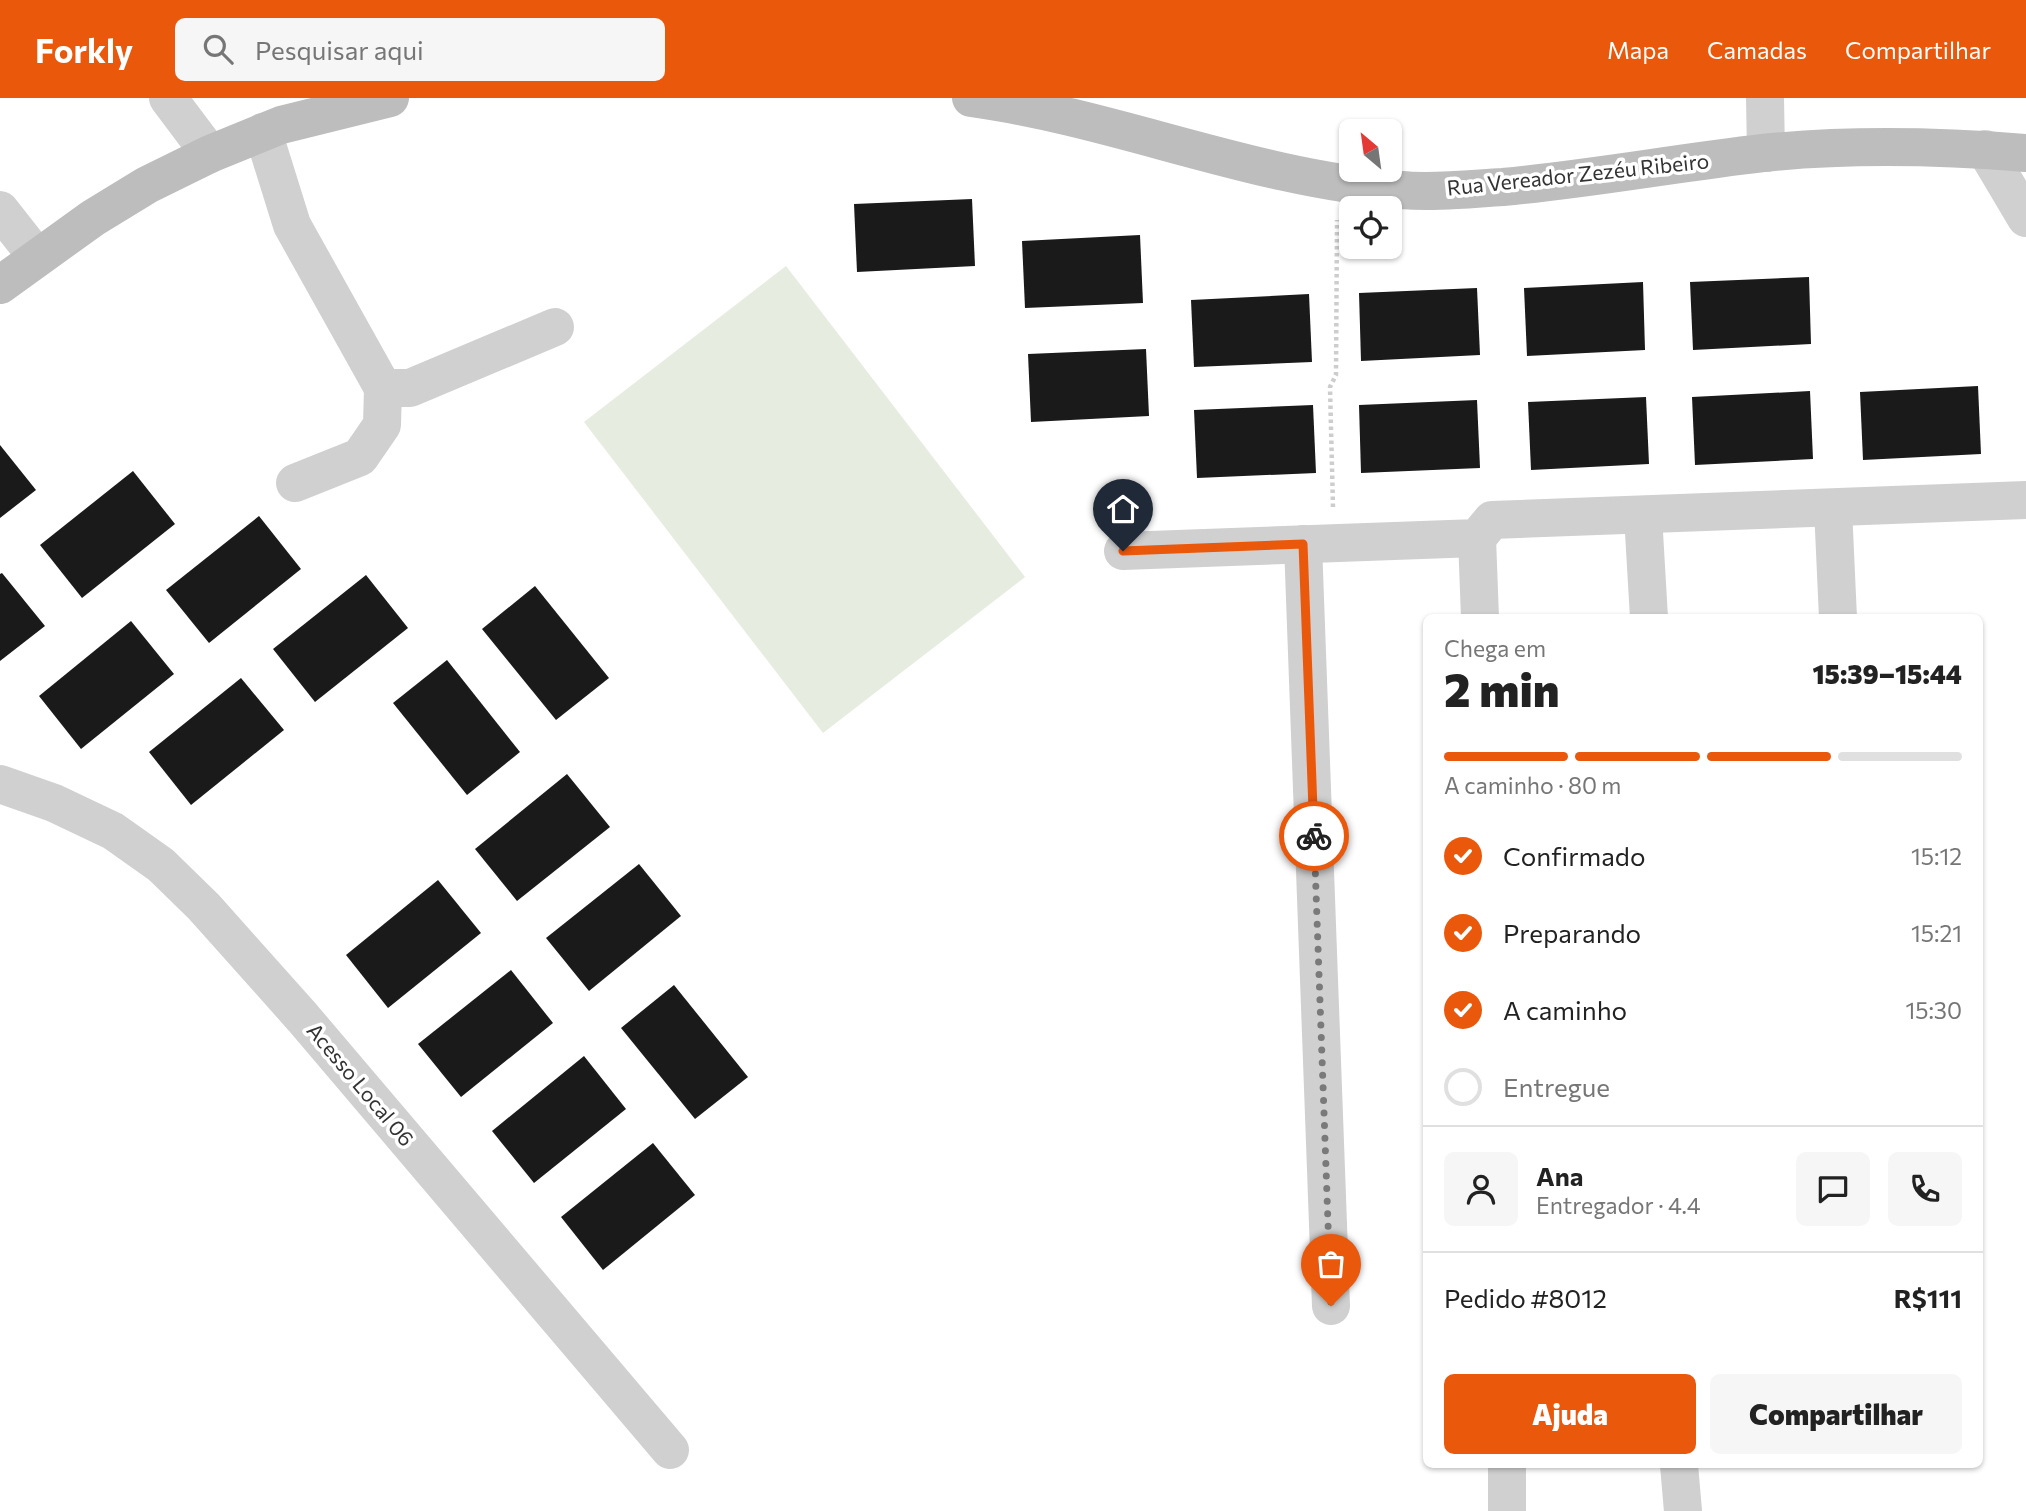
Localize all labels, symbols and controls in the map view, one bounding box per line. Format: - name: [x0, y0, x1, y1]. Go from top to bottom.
- search box: [175, 18, 665, 81]
- text: Forkly: [35, 29, 133, 70]
- icon: search: [199, 30, 237, 68]
- text: Pesquisar aqui: [255, 34, 424, 65]
- text: Mapa: [1607, 35, 1669, 64]
- text: Camadas: [1707, 35, 1807, 64]
- text: Compartilhar: [1845, 35, 1991, 64]
- north arrow: [1339, 119, 1402, 182]
- map controls: [1339, 119, 1402, 259]
- street label: Rua Vereador Zezéu Ribeiro: [1446, 147, 1710, 200]
- button: locate: [1339, 196, 1402, 259]
- pin: [1093, 479, 1153, 551]
- icon: home: [1104, 490, 1142, 528]
- text: Chega em: [1444, 634, 1546, 662]
- text: 15:39–15:44: [1812, 658, 1962, 689]
- text: 2 min: [1444, 660, 1560, 716]
- text: A caminho · 80 m: [1444, 771, 1621, 799]
- courier: [1279, 801, 1349, 871]
- icon: bike: [1295, 817, 1333, 855]
- icon: check: [1444, 837, 1482, 875]
- text: Confirmado: [1503, 840, 1645, 871]
- text: 15:12: [1911, 842, 1962, 870]
- icon: check: [1444, 914, 1482, 952]
- text: Preparando: [1503, 917, 1641, 948]
- text: 15:21: [1911, 919, 1962, 947]
- icon: check: [1444, 991, 1482, 1029]
- text: A caminho: [1503, 994, 1627, 1025]
- text: 15:30: [1905, 996, 1962, 1024]
- street label: Acesso Local 06: [302, 1017, 420, 1151]
- text: Entregue: [1503, 1071, 1610, 1102]
- button: person: [1444, 1152, 1518, 1226]
- button: chat: [1796, 1152, 1870, 1226]
- button: phone: [1888, 1152, 1962, 1226]
- text: Ana: [1536, 1160, 1583, 1191]
- text: Entregador · 4.4: [1536, 1191, 1701, 1219]
- pin: [1301, 1234, 1361, 1306]
- icon: bag: [1312, 1245, 1350, 1283]
- text: Pedido #8012: [1444, 1282, 1607, 1313]
- text: R$111: [1894, 1282, 1962, 1313]
- button: Ajuda: [1444, 1374, 1696, 1454]
- button: Compartilhar: [1710, 1374, 1962, 1454]

